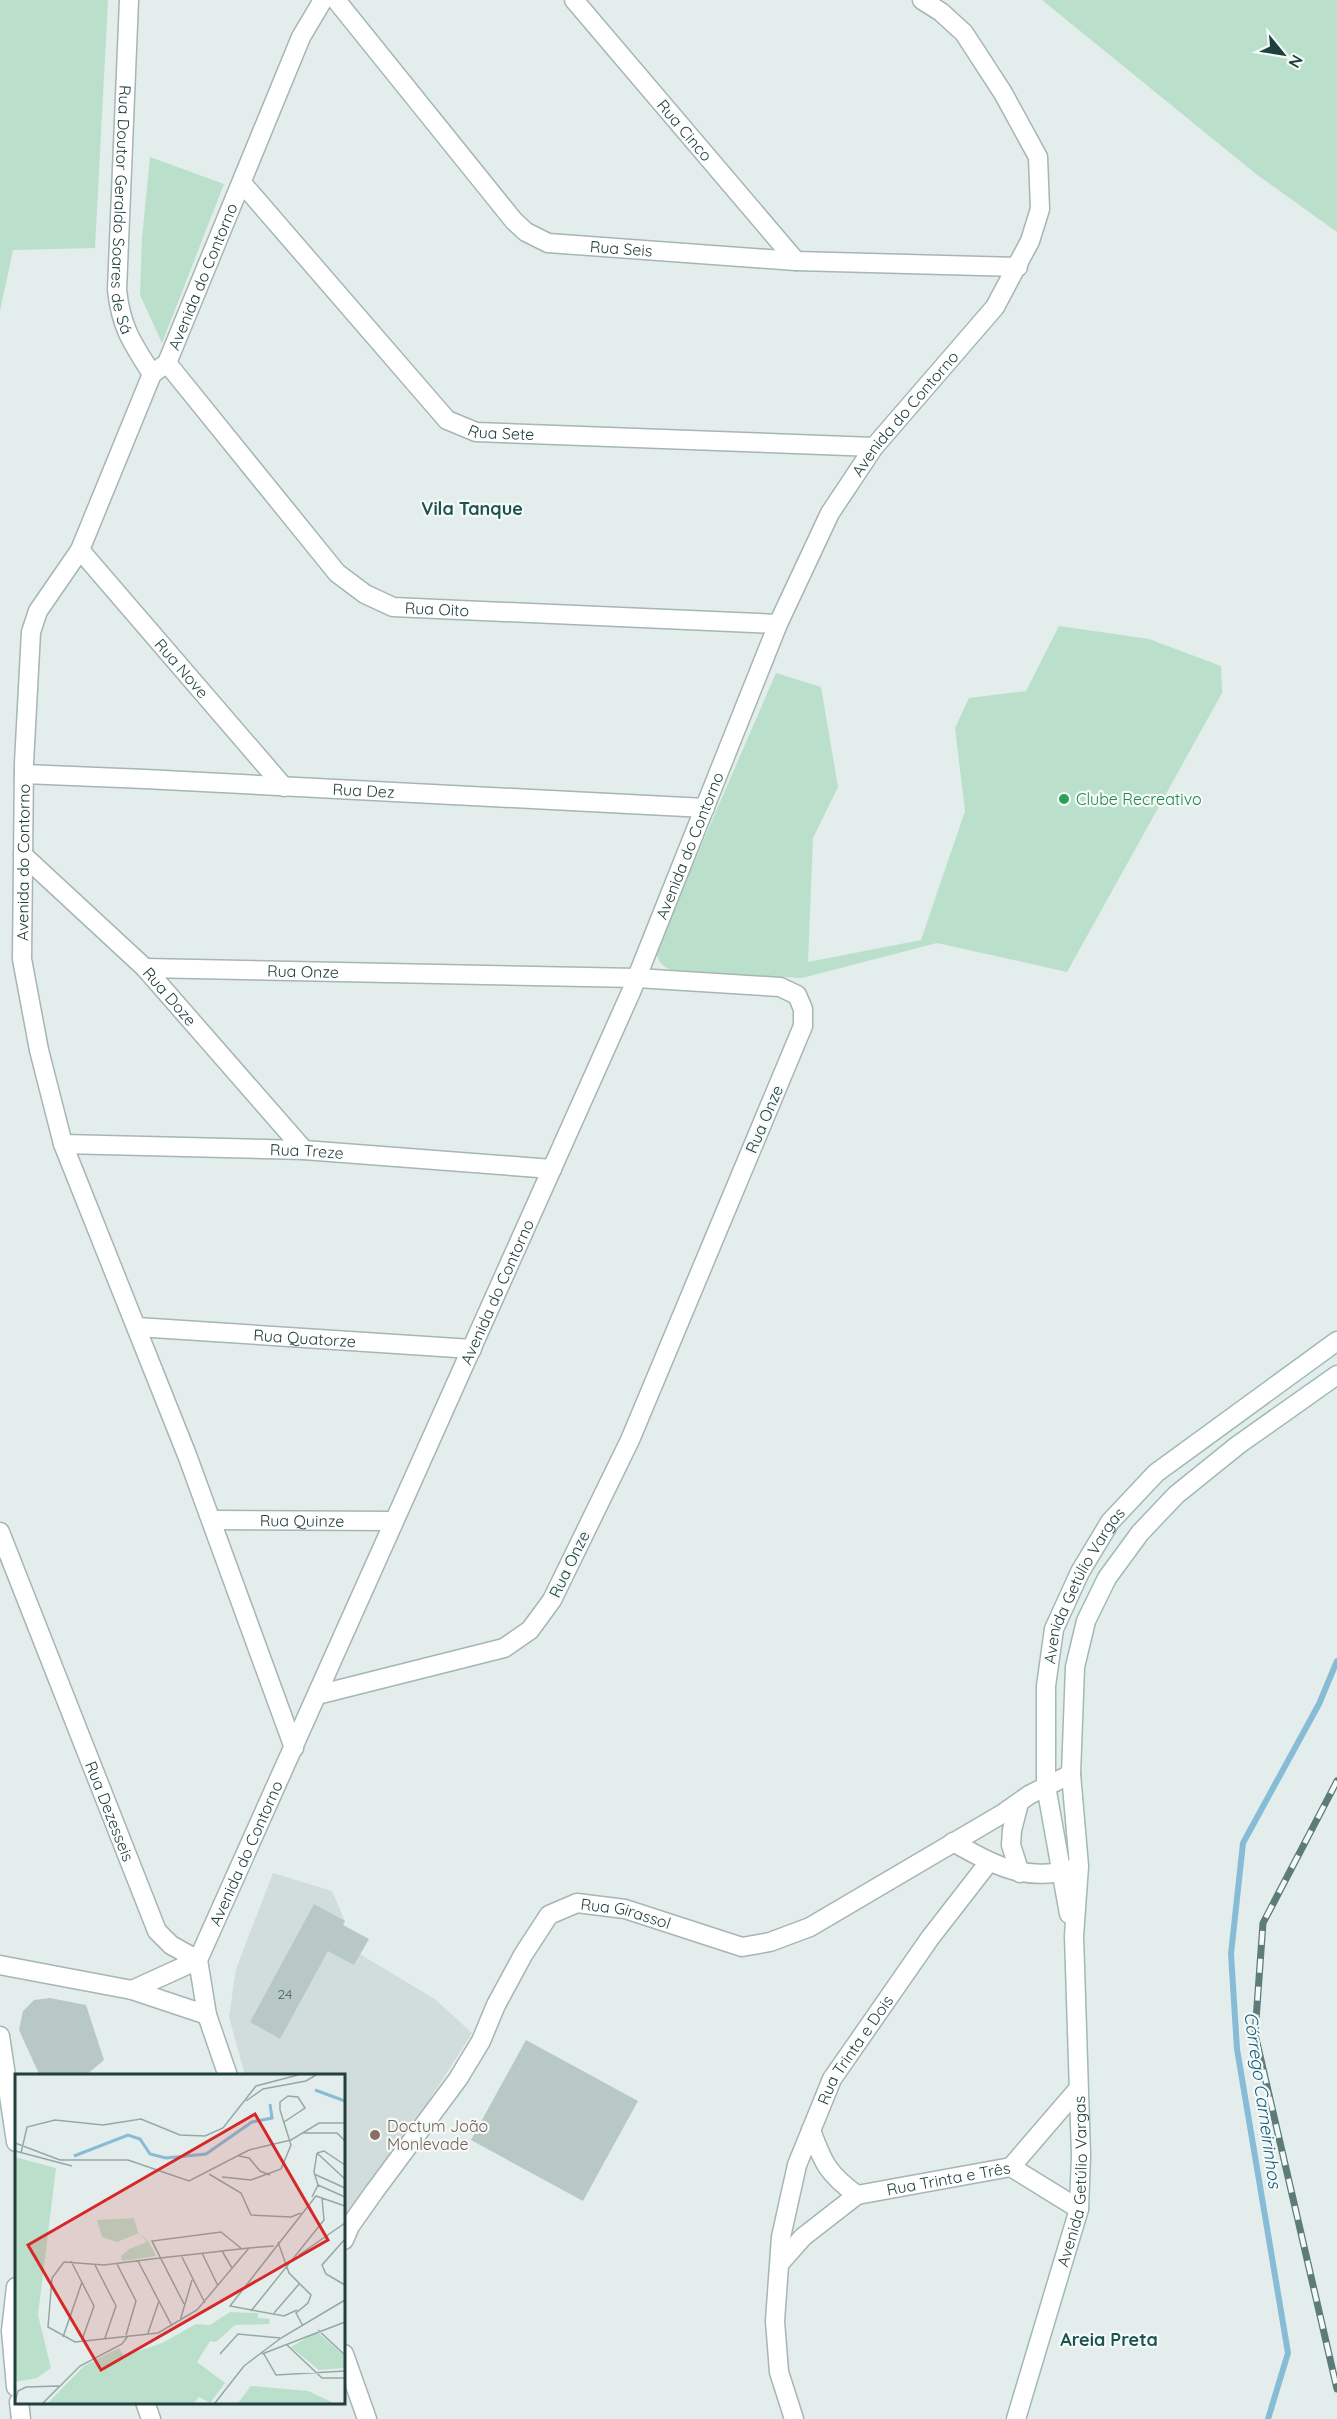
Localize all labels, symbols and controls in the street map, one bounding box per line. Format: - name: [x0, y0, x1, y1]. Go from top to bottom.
- north arrow: [1253, 24, 1313, 84]
- text: N: [1284, 51, 1308, 72]
- street label: Rua Doutor Geraldo Soares de Sá: [107, 85, 137, 337]
- street label: Rua Cinco: [653, 95, 717, 165]
- street label: Avenida do Contorno: [163, 200, 242, 353]
- street label: Rua Seis: [589, 236, 653, 261]
- street label: Avenida do Contorno: [847, 347, 963, 480]
- street label: Rua Sete: [465, 420, 535, 444]
- district label: Vila Tanque: [421, 497, 523, 520]
- street label: Rua Oito: [404, 598, 470, 620]
- street label: Rua Nove: [151, 634, 213, 702]
- street label: Avenida do Contorno: [651, 769, 728, 922]
- street label: Rua Dez: [332, 779, 395, 802]
- street label: Avenida do Contorno: [12, 784, 34, 941]
- place label: Clube Recreativo: [1076, 789, 1202, 809]
- marker: Clube Recreativo: [1057, 792, 1071, 806]
- street label: Rua Onze: [267, 960, 339, 982]
- street label: Rua Doze: [139, 963, 201, 1030]
- street label: Rua Onze: [741, 1082, 787, 1156]
- street label: Rua Treze: [270, 1139, 345, 1163]
- street label: Avenida do Contorno: [456, 1216, 538, 1368]
- street label: Rua Quatorze: [253, 1325, 357, 1351]
- street label: Avenida Getúlio Vargas: [1039, 1503, 1129, 1665]
- street label: Rua Quinze: [260, 1510, 344, 1531]
- street label: Rua Onze: [544, 1527, 594, 1601]
- street label: Rua Dezesseis: [81, 1758, 139, 1864]
- street label: Avenida do Contorno: [205, 1777, 287, 1929]
- street label: Rua Girassol: [579, 1894, 674, 1933]
- house number: 24: [278, 1985, 292, 2003]
- street label: Rua Trinta e Dois: [813, 1991, 897, 2107]
- water label: Córrego Carneirinhos: [1239, 2010, 1287, 2191]
- inset map: [15, 2074, 345, 2404]
- street label: Avenida Getúlio Vargas: [1052, 2096, 1091, 2269]
- place label: Doctum João Monlevade: [387, 2116, 488, 2154]
- marker: Doctum João Monlevade: [368, 2128, 382, 2142]
- street label: Rua Trinta e Três: [885, 2157, 1012, 2199]
- district label: Areia Preta: [1060, 2328, 1158, 2351]

